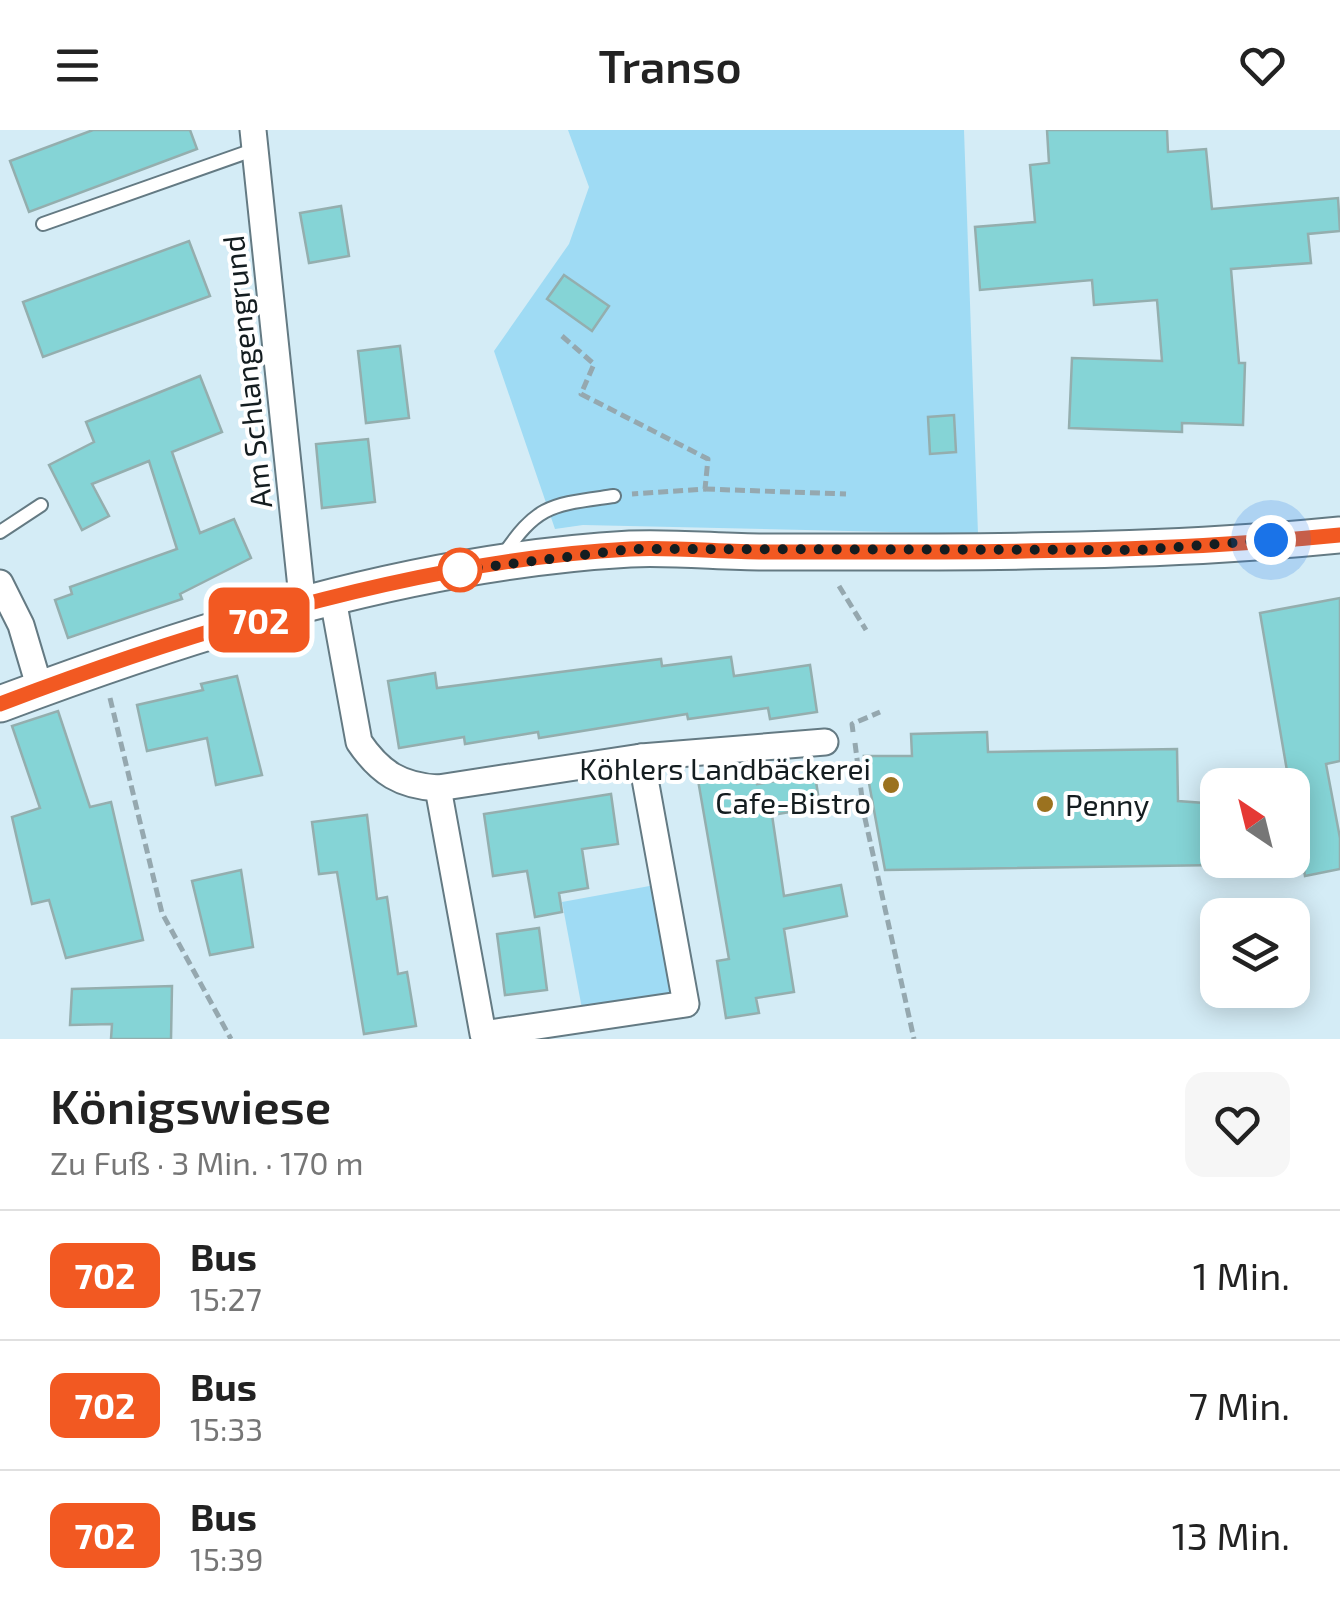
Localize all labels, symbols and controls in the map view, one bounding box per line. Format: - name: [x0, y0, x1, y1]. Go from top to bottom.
- icon: menu: [50, 38, 105, 93]
- text: Transo: [598, 38, 742, 92]
- icon: heart: [1235, 38, 1290, 93]
- street label: Am Schlangengrund: [214, 234, 278, 510]
- your location: [1246, 515, 1296, 565]
- unlabelled marker: [439, 549, 481, 591]
- line badge: 702: [202, 588, 316, 652]
- text: 702: [229, 599, 289, 641]
- place label: Köhlers Landbäckerei Cafe-Bistro: [579, 750, 871, 820]
- north arrow: [1200, 768, 1310, 878]
- map controls: [1200, 768, 1310, 1008]
- marker: Köhlers Landbäckerei Cafe-Bistro: [880, 774, 902, 796]
- place label: Penny: [1065, 786, 1149, 822]
- marker: Penny: [1034, 793, 1056, 815]
- button: layers: [1200, 898, 1310, 1008]
- button: heart: [1185, 1072, 1290, 1177]
- text: Königswiese: [50, 1076, 331, 1134]
- text: Zu Fuß · 3 Min. · 170 m: [50, 1143, 364, 1181]
- text: Bus: [190, 1233, 257, 1279]
- text: 1 Min.: [1193, 1252, 1290, 1298]
- text: 702: [75, 1254, 135, 1296]
- text: 15:27: [190, 1279, 262, 1317]
- text: Bus: [190, 1363, 257, 1409]
- text: 7 Min.: [1189, 1382, 1290, 1428]
- text: 702: [75, 1384, 135, 1426]
- text: 15:33: [190, 1409, 263, 1447]
- text: Bus: [190, 1493, 257, 1539]
- text: 13 Min.: [1172, 1512, 1290, 1558]
- text: 702: [75, 1514, 135, 1556]
- text: 15:39: [190, 1539, 264, 1577]

